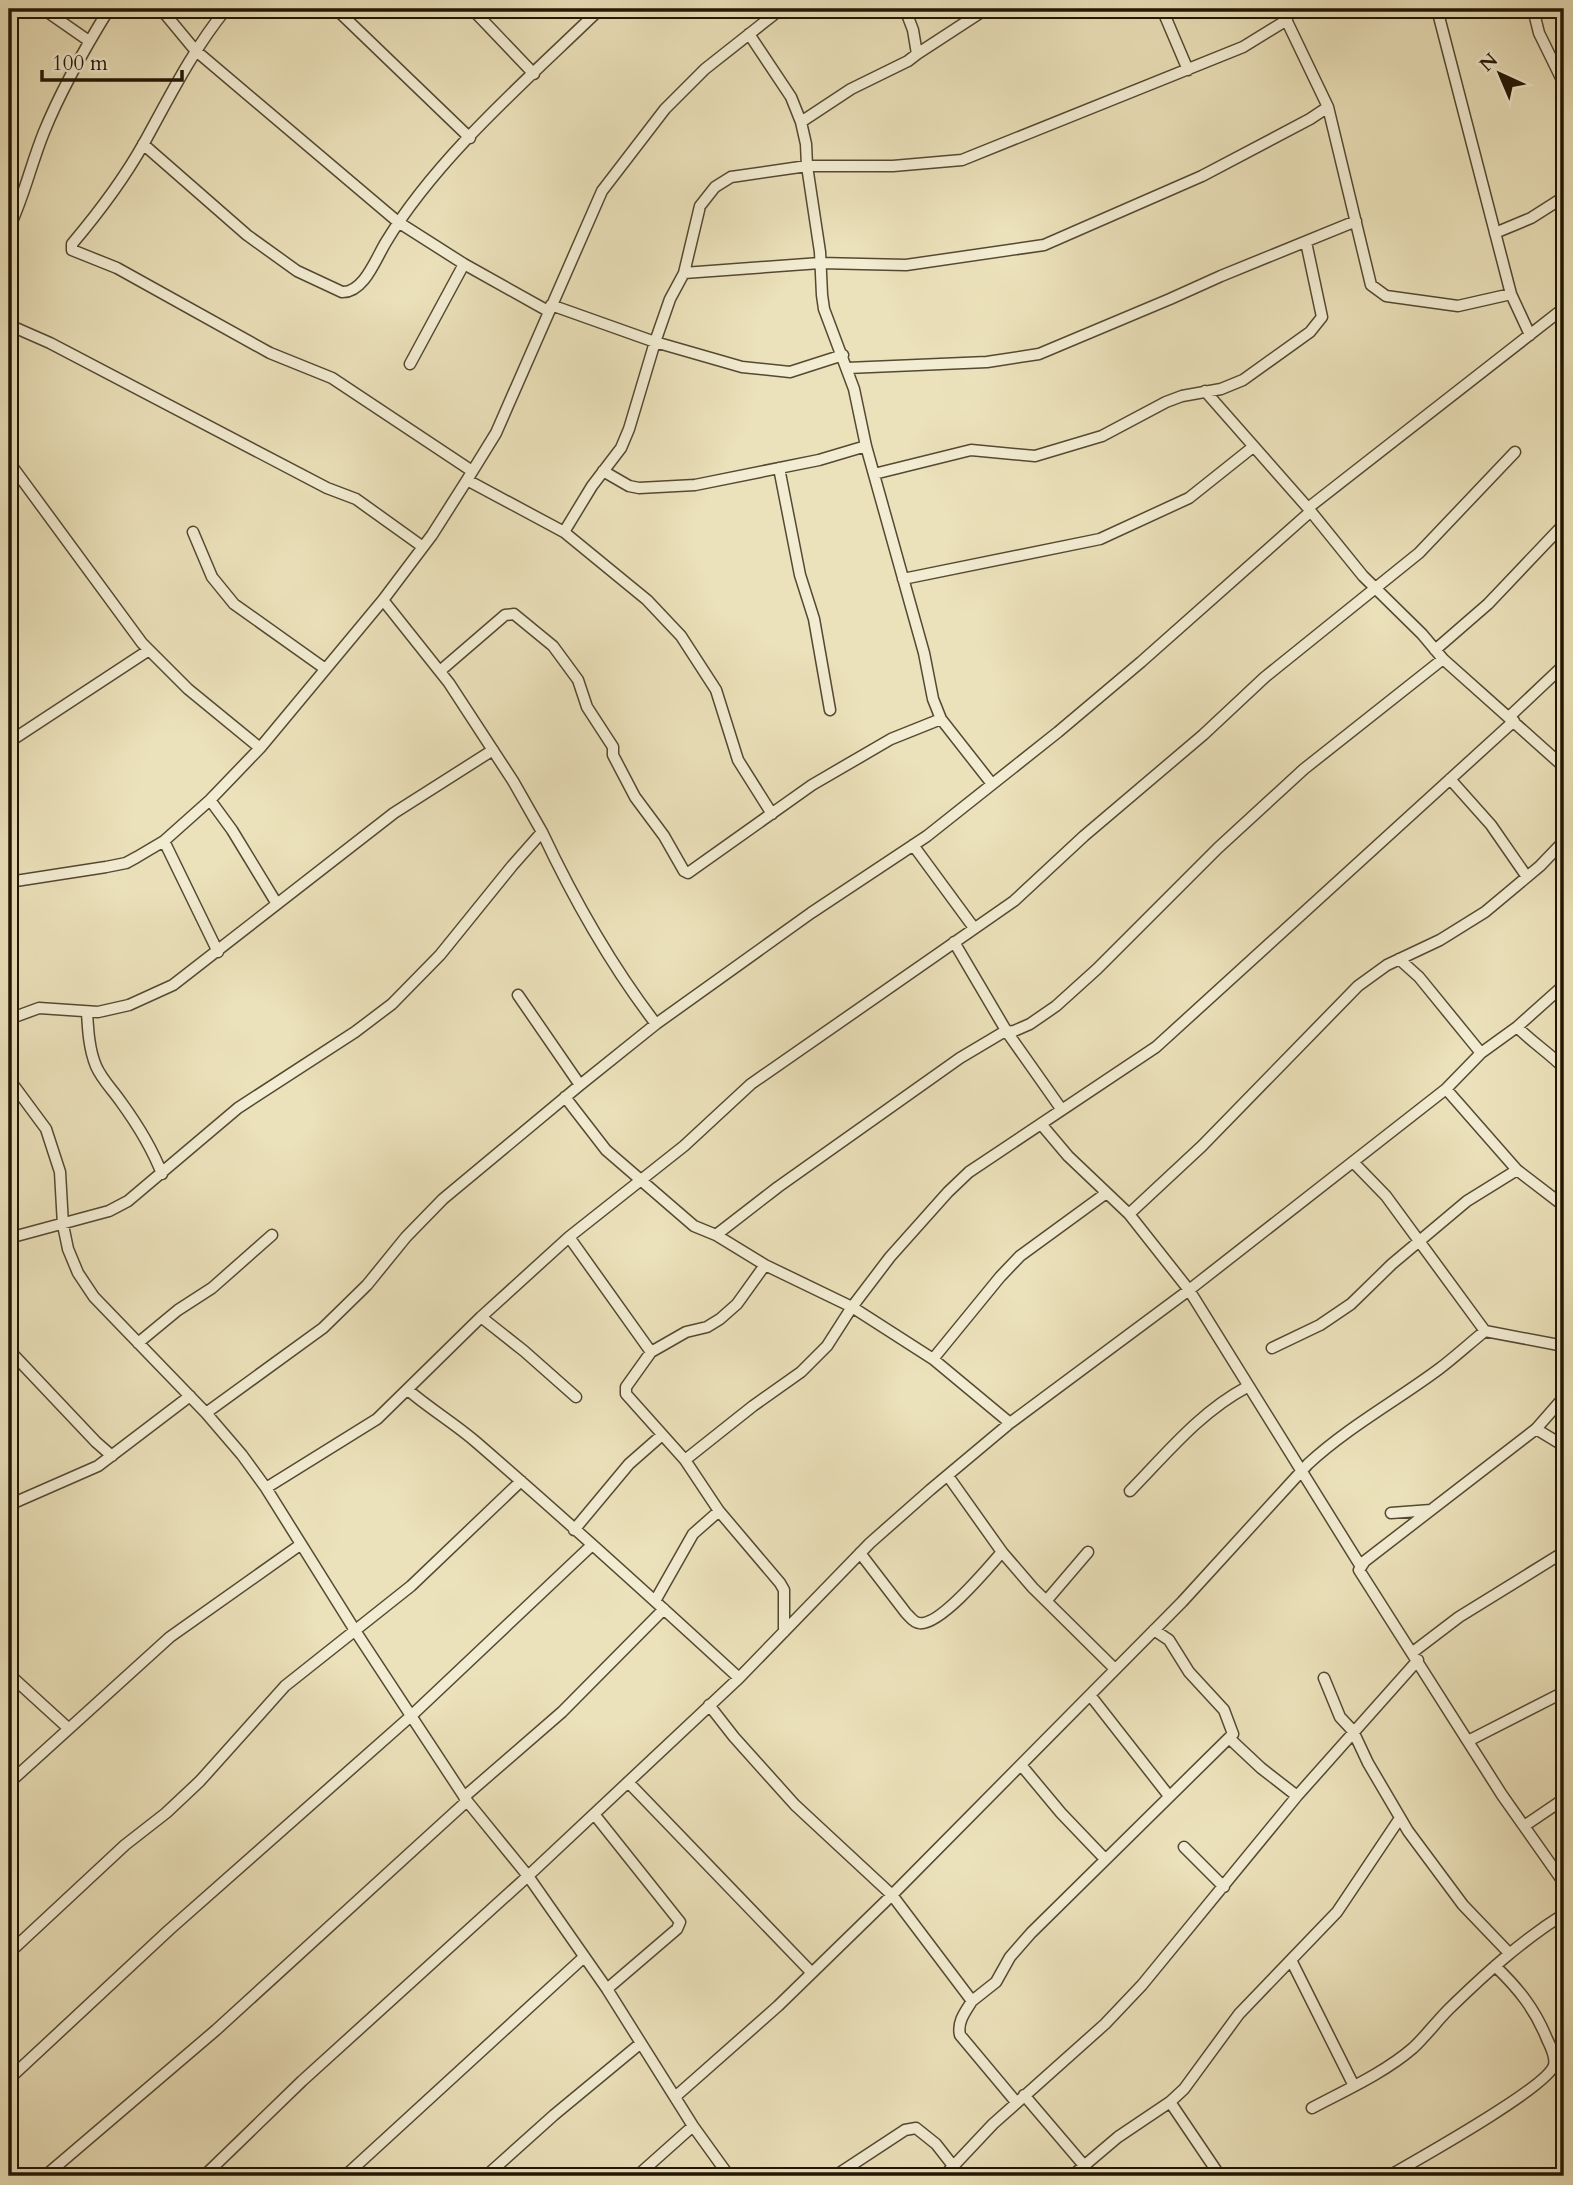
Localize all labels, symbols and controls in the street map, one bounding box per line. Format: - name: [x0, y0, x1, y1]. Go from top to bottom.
- scale bar: [42, 38, 182, 82]
- north arrow: [1464, 38, 1534, 108]
- text: N: [1474, 47, 1504, 78]
- text: 100 m: [52, 49, 108, 78]

